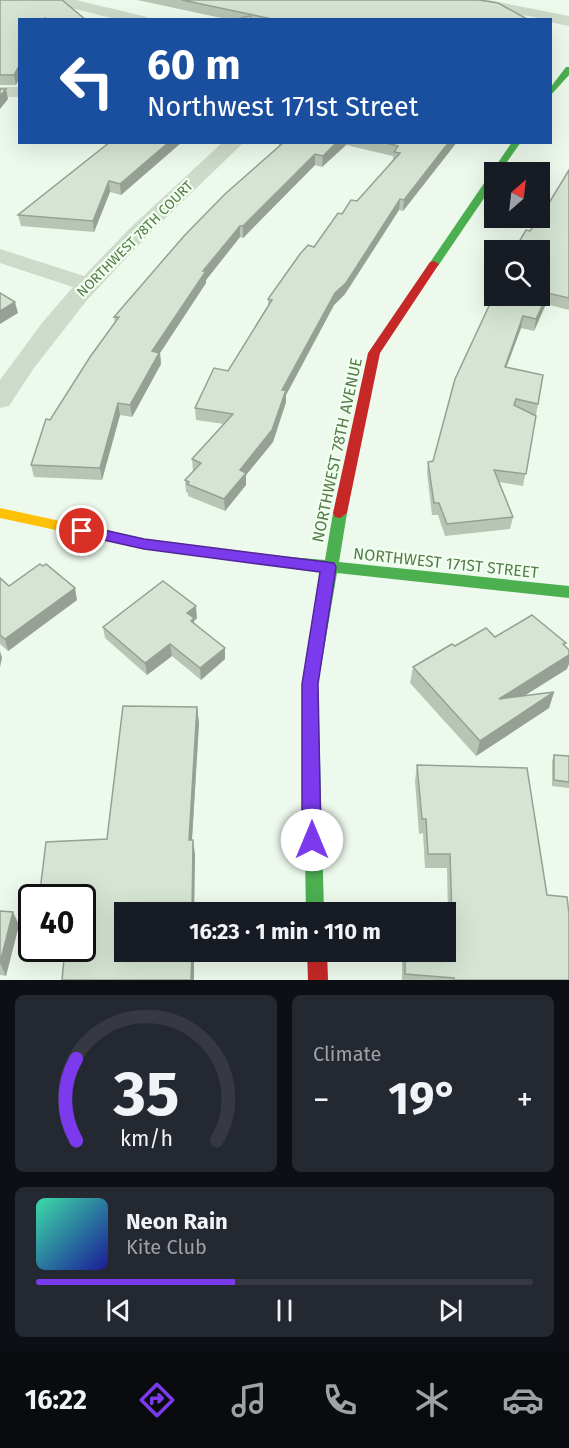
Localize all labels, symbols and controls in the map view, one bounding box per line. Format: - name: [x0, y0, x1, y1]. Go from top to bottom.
- text: 60 m: [147, 40, 241, 90]
- icon: left: [48, 42, 126, 120]
- text: Northwest 171st Street: [147, 91, 418, 123]
- north arrow: [484, 162, 550, 228]
- map controls: [484, 162, 550, 306]
- street label: NORTHWEST 78TH COURT: [73, 177, 197, 301]
- button: search: [484, 240, 550, 306]
- street label: NORTHWEST 78TH AVENUE: [308, 356, 366, 544]
- pin: [56, 505, 107, 556]
- icon: arrive: [65, 514, 98, 547]
- street label: NORTHWEST 171ST STREET: [352, 544, 540, 582]
- position arrow: [280, 808, 344, 872]
- speed limit sign: 40: [18, 884, 96, 962]
- text: 16:23 · 1 min · 110 m: [189, 918, 381, 945]
- text: Climate: [313, 1042, 381, 1066]
- text: 35: [112, 1057, 179, 1132]
- text: 19°: [388, 1072, 458, 1126]
- text: −: [313, 1080, 330, 1120]
- text: +: [517, 1080, 533, 1120]
- text: km/h: [119, 1126, 173, 1152]
- text: Neon Rain: [126, 1208, 228, 1235]
- text: Kite Club: [126, 1235, 207, 1259]
- icon: previous: [102, 1294, 135, 1327]
- icon: pause: [268, 1294, 301, 1327]
- icon: next: [434, 1294, 467, 1327]
- icon: directions: [136, 1379, 178, 1421]
- icon: music: [228, 1379, 270, 1421]
- icon: phone: [319, 1379, 361, 1421]
- icon: climate: [411, 1379, 453, 1421]
- icon: car: [502, 1379, 544, 1421]
- text: 16:22: [25, 1384, 87, 1416]

